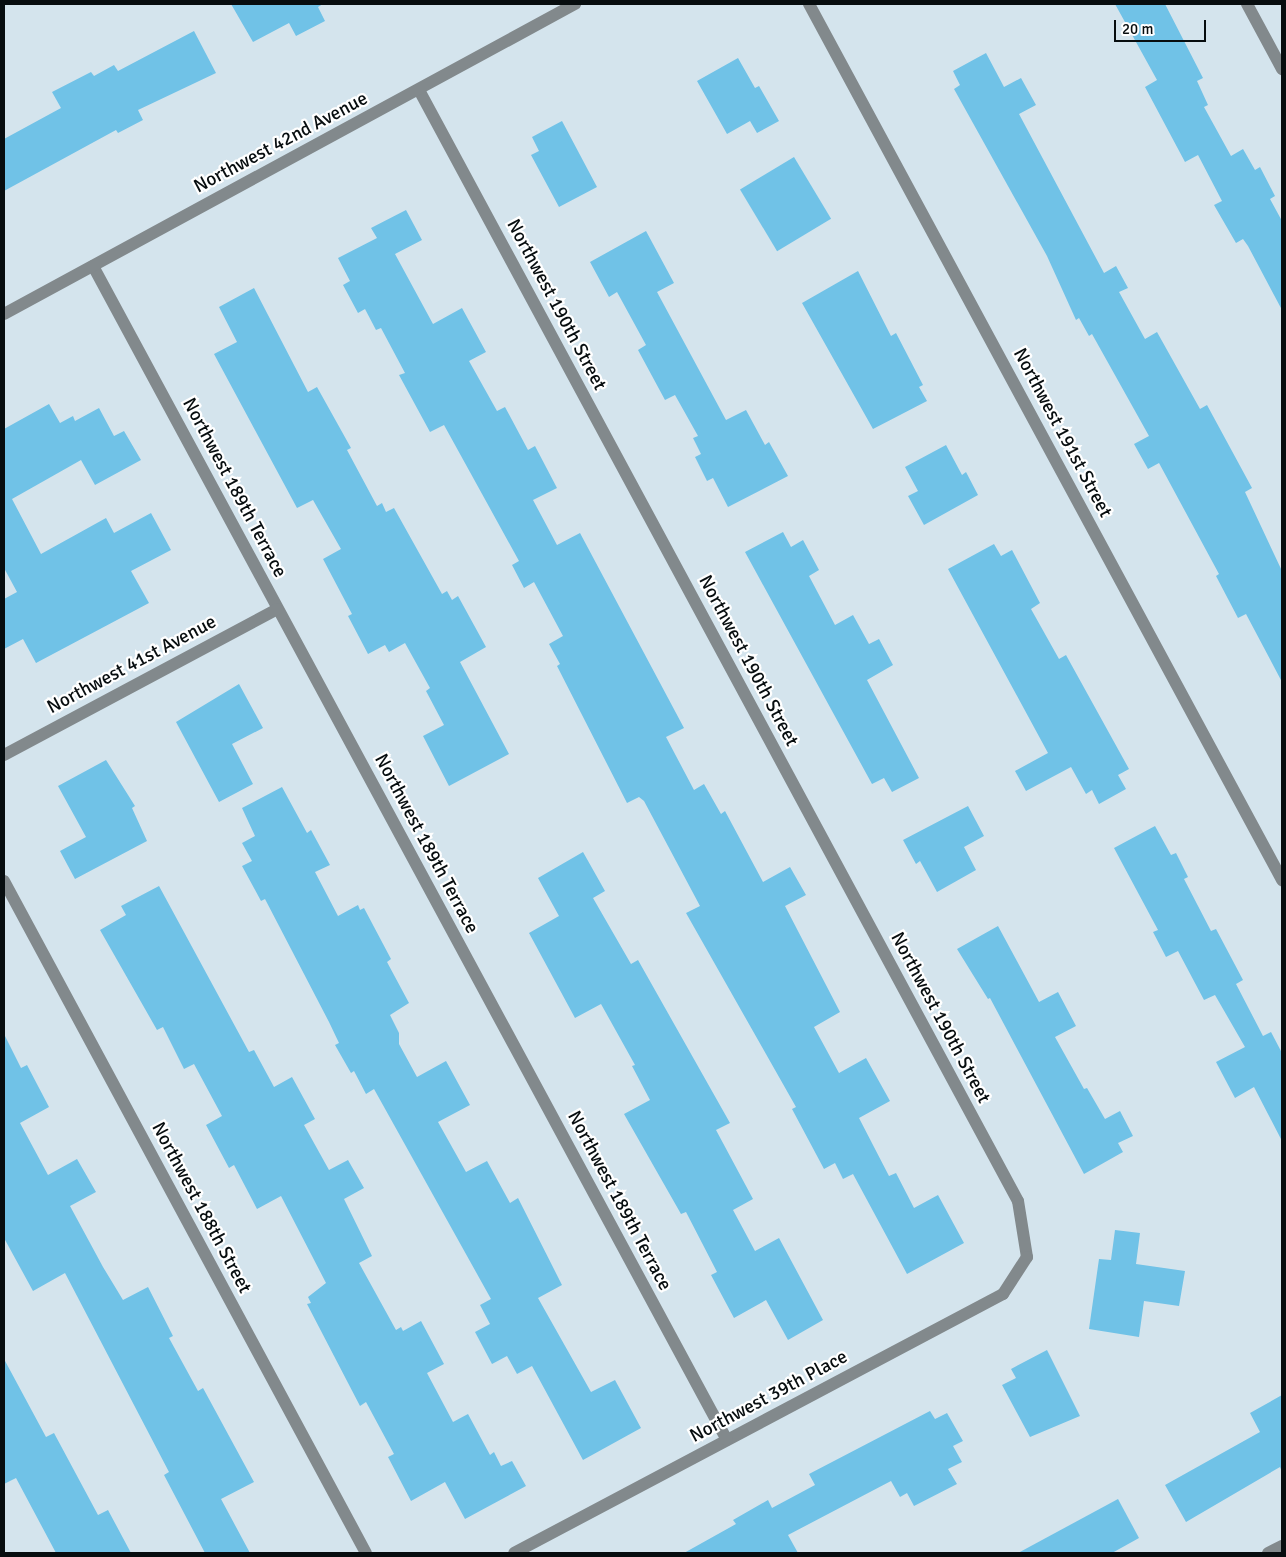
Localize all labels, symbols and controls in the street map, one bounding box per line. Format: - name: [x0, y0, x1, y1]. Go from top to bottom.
- scale bar: [1116, 10, 1208, 42]
- text: 20 m: [1122, 20, 1153, 38]
- street label: Northwest 42nd Avenue: [190, 87, 372, 199]
- street label: Northwest 190th Street: [501, 216, 611, 394]
- street label: Northwest 191st Street: [1008, 344, 1116, 522]
- street label: Northwest 189th Terrace: [177, 394, 291, 582]
- street label: Northwest 190th Street: [693, 572, 803, 750]
- street label: Northwest 41st Avenue: [44, 611, 220, 719]
- street label: Northwest 189th Terrace: [369, 750, 483, 938]
- street label: Northwest 190th Street: [885, 929, 995, 1107]
- street label: Northwest 189th Terrace: [562, 1107, 676, 1295]
- street label: Northwest 188th Street: [146, 1119, 256, 1297]
- street label: Northwest 39th Place: [686, 1346, 852, 1448]

